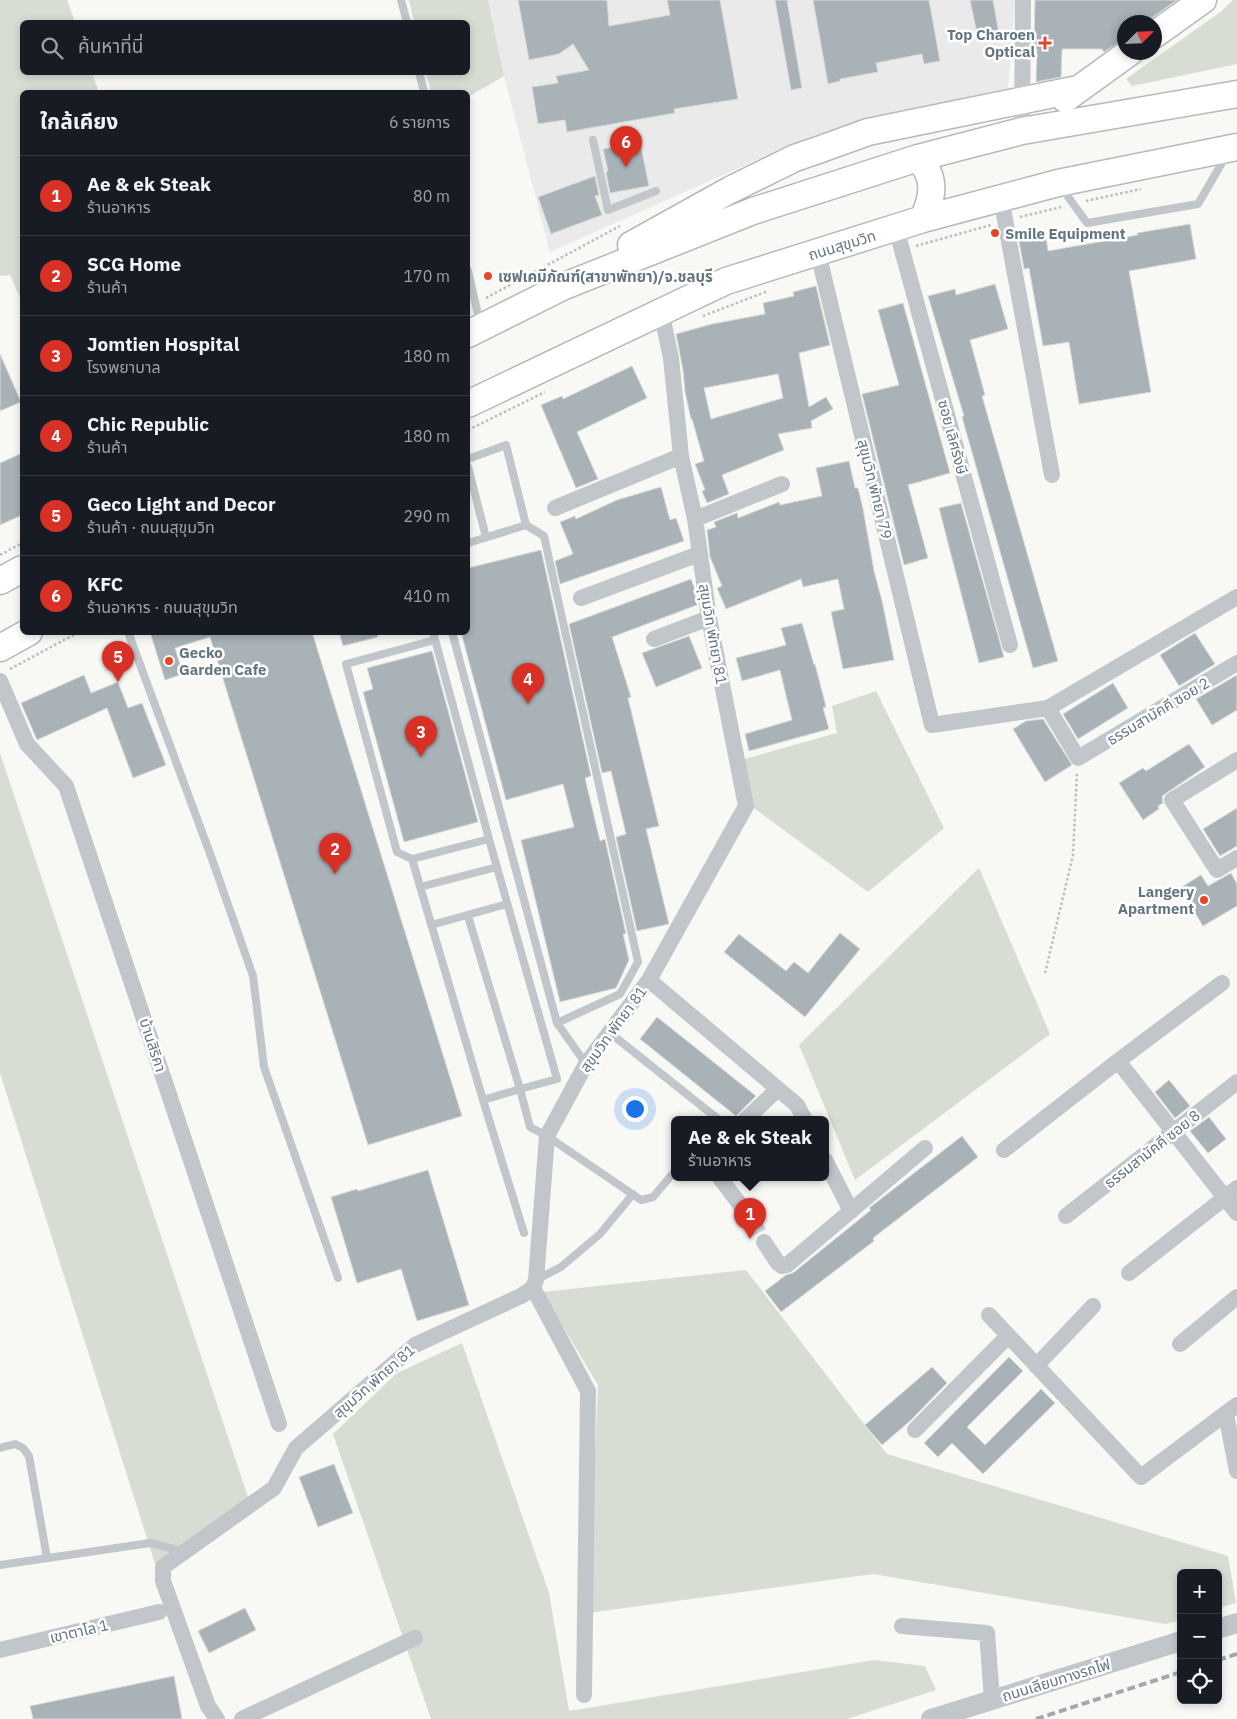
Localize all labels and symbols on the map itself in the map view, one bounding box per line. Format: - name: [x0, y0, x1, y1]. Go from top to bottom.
- north arrow: [1117, 15, 1162, 60]
- place label: Top Charoen Optical: [947, 25, 1035, 61]
- marker: Top Charoen Optical: [1039, 37, 1051, 49]
- pin: 6: [610, 126, 642, 167]
- place label: Smile Equipment: [1005, 224, 1126, 243]
- street label: ถนนสุขุมวิท: [806, 226, 878, 264]
- marker: Smile Equipment: [989, 227, 1001, 239]
- place label: เซฟเคมีภัณฑ์(สาขาพัทยา)/จ.ชลบุรี: [498, 267, 713, 286]
- marker: เซฟเคมีภัณฑ์(สาขาพัทยา)/จ.ชลบุรี: [482, 270, 494, 282]
- street label: ซอย เลิศรังษี: [934, 398, 972, 477]
- street label: สุขุมวิท พัทยา 79: [853, 437, 897, 541]
- street label: สุขุมวิท พัทยา 81: [695, 582, 731, 686]
- pin: 5: [102, 641, 134, 682]
- place label: Gecko Garden Cafe: [179, 643, 266, 679]
- marker: Gecko Garden Cafe: [163, 655, 175, 667]
- pin: 4: [512, 663, 544, 704]
- street label: ธรรมสามัคคี ซอย 2: [1103, 673, 1213, 749]
- pin: 3: [405, 716, 437, 757]
- pin: 2: [319, 833, 351, 874]
- place label: Langery Apartment: [1118, 882, 1194, 918]
- marker: Langery Apartment: [1198, 894, 1210, 906]
- street label: สุขุมวิท พัทยา 81: [575, 982, 651, 1076]
- street label: บ้านสิริคา: [135, 1016, 171, 1074]
- your location: [622, 1096, 648, 1122]
- street label: ธรรมสามัคคี ซอย 8: [1100, 1106, 1204, 1192]
- pin: 1: [734, 1198, 766, 1239]
- street label: สุขุมวิท พัทยา 81: [329, 1340, 419, 1422]
- street label: เขาตาโล 1: [48, 1615, 110, 1647]
- street label: ถนนเลียบทางรถไฟ: [999, 1654, 1113, 1706]

